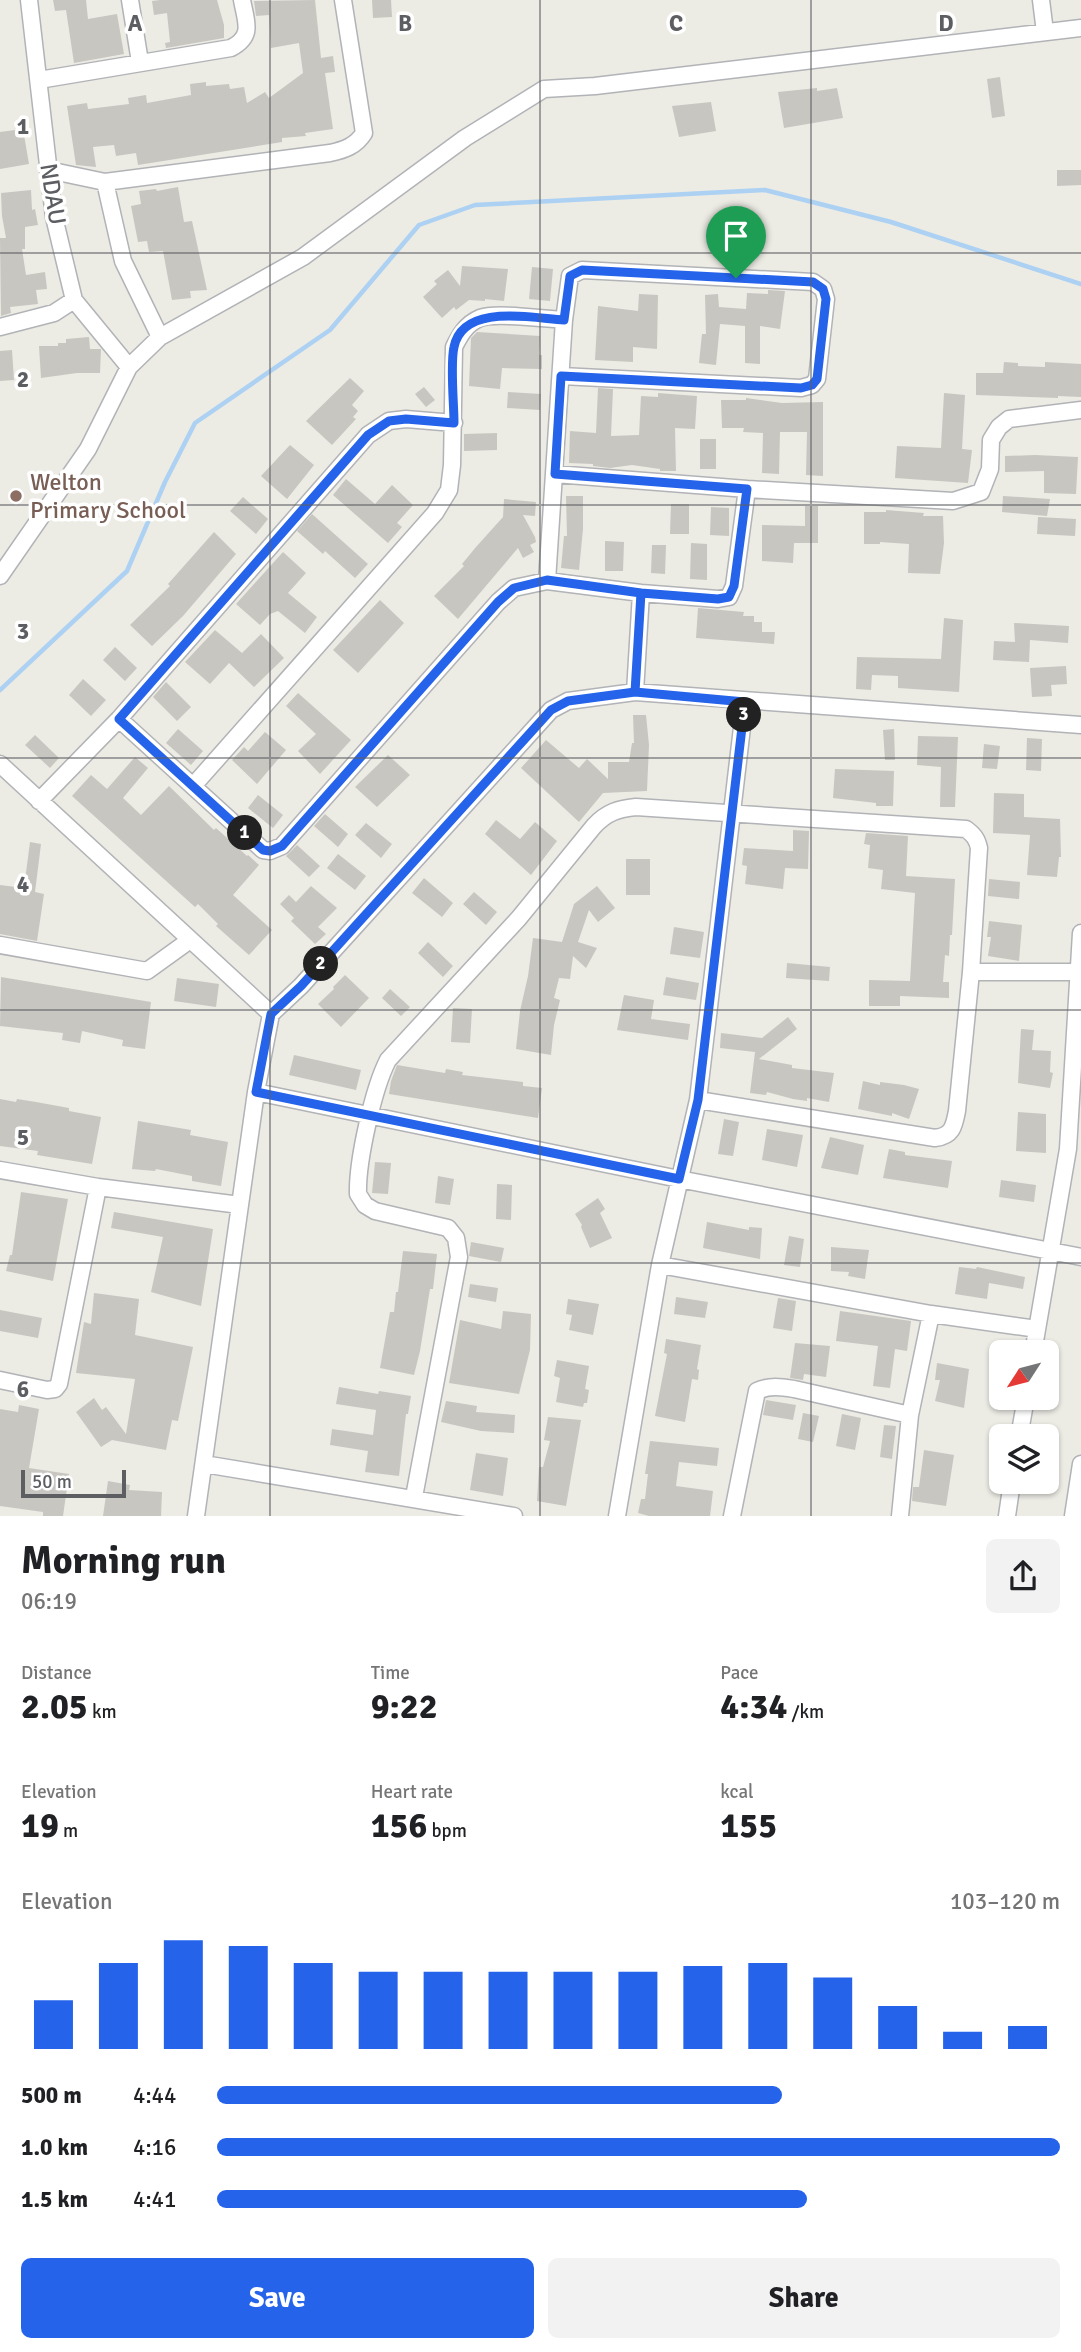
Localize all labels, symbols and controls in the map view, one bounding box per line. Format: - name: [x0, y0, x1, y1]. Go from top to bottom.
- text: A: [128, 9, 143, 38]
- text: B: [398, 9, 412, 38]
- text: C: [669, 9, 683, 38]
- text: D: [938, 9, 954, 38]
- text: 1: [17, 112, 29, 141]
- street label: NDAU: [33, 161, 73, 227]
- pin: [706, 206, 766, 278]
- icon: arrive: [717, 217, 755, 255]
- text: 2: [17, 365, 29, 394]
- place label: Welton Primary School: [30, 467, 186, 525]
- marker: Welton Primary School: [8, 488, 24, 504]
- text: 3: [17, 617, 29, 646]
- pin: 3: [726, 698, 762, 732]
- text: 3: [738, 702, 749, 726]
- pin: 1: [228, 816, 262, 850]
- text: 1: [239, 820, 250, 844]
- text: 4: [17, 870, 29, 899]
- pin: 2: [304, 946, 338, 982]
- text: 2: [315, 951, 326, 975]
- text: 5: [17, 1123, 29, 1152]
- north arrow: [989, 1340, 1059, 1410]
- map controls: [989, 1340, 1059, 1494]
- text: 6: [17, 1375, 29, 1404]
- button: layers: [989, 1424, 1059, 1494]
- scale bar: [21, 1466, 126, 1498]
- text: 50 m: [32, 1470, 72, 1494]
- text: Morning run: [21, 1537, 226, 1584]
- button: share: [986, 1539, 1060, 1613]
- text: 06:19: [21, 1587, 77, 1616]
- text: Distance: [21, 1661, 92, 1685]
- text: Time: [371, 1661, 410, 1685]
- text: Pace: [720, 1661, 759, 1685]
- text: 2.05: [21, 1685, 88, 1728]
- text: 9:22: [371, 1685, 438, 1728]
- text: 4:34: [720, 1685, 787, 1728]
- text: km: [88, 1700, 117, 1724]
- text: /km: [787, 1700, 824, 1724]
- text: Elevation: [21, 1780, 97, 1804]
- text: Heart rate: [371, 1780, 453, 1804]
- text: kcal: [720, 1780, 754, 1804]
- text: 19: [21, 1804, 59, 1847]
- text: 156: [371, 1804, 427, 1847]
- text: 155: [720, 1804, 777, 1847]
- text: m: [59, 1819, 78, 1843]
- text: bpm: [427, 1819, 467, 1843]
- text: Elevation: [21, 1887, 113, 1916]
- text: 103–120 m: [950, 1887, 1060, 1916]
- text: 500 m: [21, 2081, 82, 2110]
- text: 4:44: [133, 2081, 176, 2110]
- text: 1.0 km: [21, 2133, 88, 2162]
- text: 4:16: [133, 2133, 176, 2162]
- text: 1.5 km: [21, 2185, 88, 2214]
- text: 4:41: [133, 2185, 176, 2214]
- button: Save: [21, 2258, 534, 2338]
- button: Share: [548, 2258, 1060, 2338]

